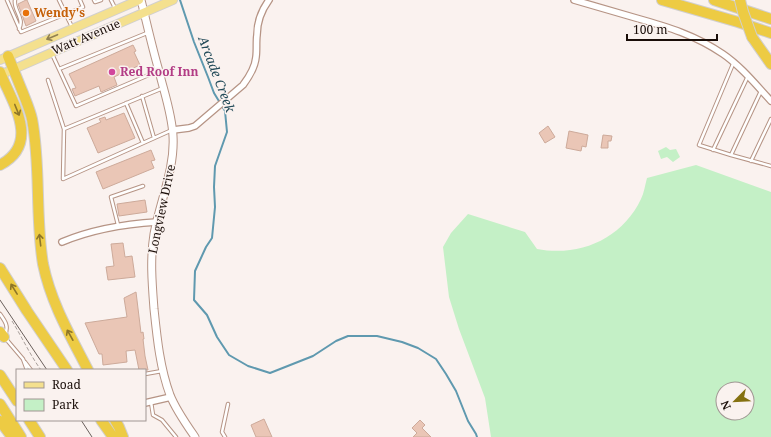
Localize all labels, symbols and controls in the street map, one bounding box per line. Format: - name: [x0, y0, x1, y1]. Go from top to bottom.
- place label: Wendy's: [34, 4, 85, 21]
- marker: Wendy's: [21, 8, 31, 18]
- street label: Watt Avenue: [49, 14, 123, 59]
- scale bar: [627, 16, 717, 42]
- text: 100 m: [633, 21, 668, 38]
- water label: Arcade Creek: [194, 32, 240, 115]
- one-way arrow: [47, 34, 59, 42]
- place label: Red Roof Inn: [120, 63, 198, 80]
- marker: Red Roof Inn: [107, 67, 117, 77]
- one-way arrow: [13, 103, 21, 115]
- street label: Longview Drive: [144, 163, 179, 255]
- one-way arrow: [37, 234, 44, 247]
- one-way arrow: [9, 283, 17, 295]
- one-way arrow: [65, 330, 73, 342]
- legend: [16, 369, 146, 421]
- text: Road: [52, 376, 82, 393]
- north arrow: [715, 381, 755, 421]
- text: Park: [52, 396, 80, 413]
- text: N: [717, 398, 734, 412]

